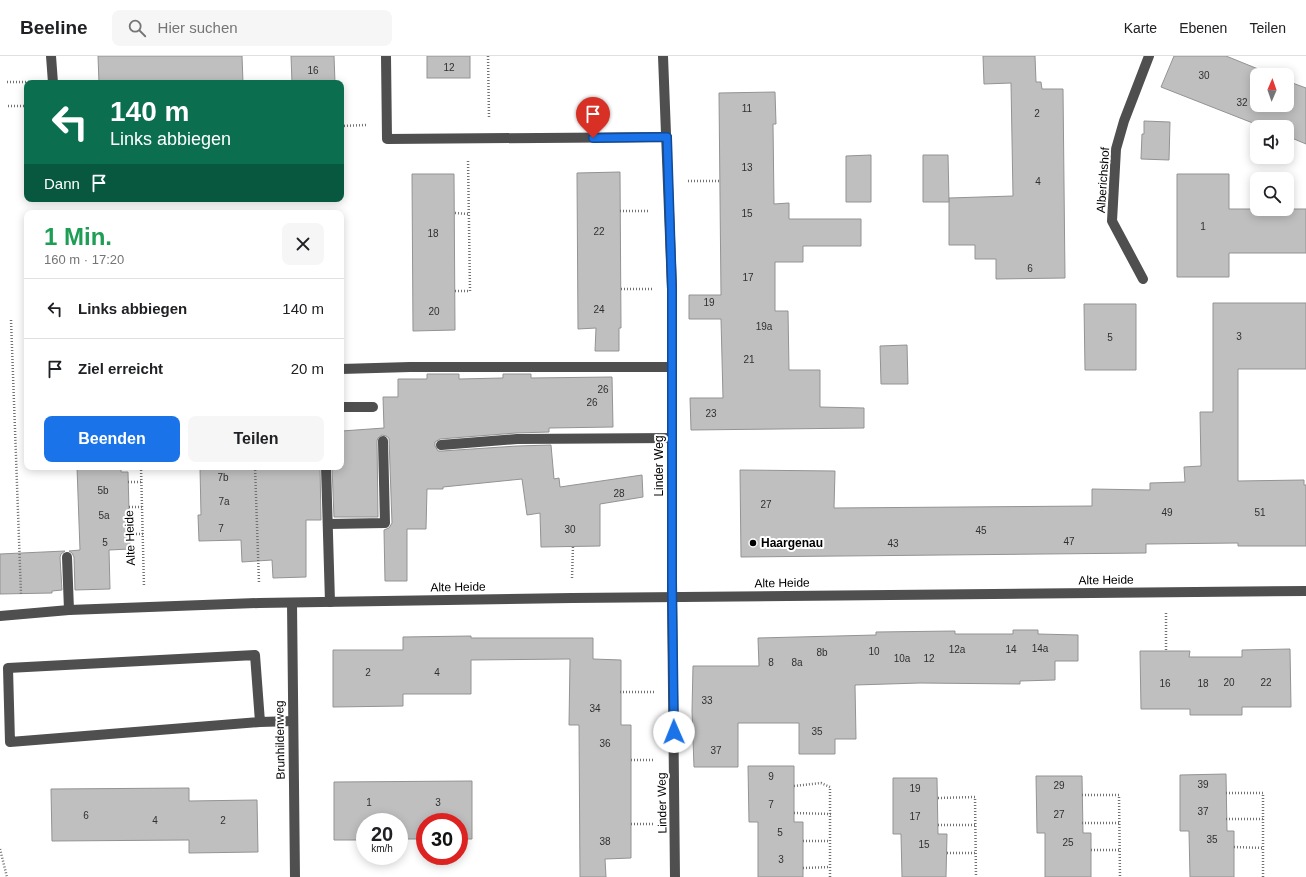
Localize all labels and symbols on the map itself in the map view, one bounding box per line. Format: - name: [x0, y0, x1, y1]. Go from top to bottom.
- house number: 12: [443, 62, 455, 73]
- house number: 16: [307, 65, 319, 76]
- north arrow: [1250, 68, 1294, 112]
- house number: 30: [1198, 70, 1210, 81]
- pin: [576, 97, 610, 138]
- house number: 32: [1236, 97, 1248, 108]
- house number: 11: [742, 103, 753, 114]
- house number: 2: [1034, 108, 1040, 119]
- street label: Alberichshof: [1094, 146, 1112, 213]
- house number: 13: [741, 162, 753, 173]
- house number: 4: [1035, 176, 1041, 187]
- house number: 15: [741, 208, 753, 219]
- house number: 1: [1200, 221, 1206, 232]
- house number: 22: [593, 226, 605, 237]
- house number: 18: [427, 228, 439, 239]
- house number: 6: [1027, 263, 1033, 274]
- house number: 17: [742, 272, 754, 283]
- house number: 19: [703, 297, 715, 308]
- house number: 24: [593, 304, 605, 315]
- house number: 20: [428, 306, 440, 317]
- house number: 19a: [756, 321, 773, 332]
- house number: 3: [1236, 331, 1242, 342]
- house number: 5: [1107, 332, 1113, 343]
- house number: 21: [743, 354, 755, 365]
- house number: 26: [597, 384, 609, 395]
- house number: 26: [586, 397, 598, 408]
- house number: 23: [705, 408, 717, 419]
- street label: Linder Weg: [652, 435, 666, 497]
- house number: 7b: [217, 472, 229, 483]
- house number: 5b: [97, 485, 109, 496]
- house number: 28: [613, 488, 625, 499]
- house number: 7a: [218, 496, 230, 507]
- house number: 27: [760, 499, 772, 510]
- house number: 49: [1161, 507, 1173, 518]
- house number: 51: [1254, 507, 1266, 518]
- house number: 5a: [98, 510, 110, 521]
- street label: Alte Heide: [122, 510, 138, 566]
- house number: 7: [218, 523, 224, 534]
- house number: 30: [564, 524, 576, 535]
- house number: 45: [975, 525, 987, 536]
- place label: Haargenau: [761, 536, 823, 550]
- house number: 47: [1063, 536, 1075, 547]
- house number: 5: [102, 537, 108, 548]
- marker: Haargenau: [748, 538, 758, 548]
- house number: 43: [887, 538, 899, 549]
- street label: Alte Heide: [1078, 573, 1134, 587]
- street label: Alte Heide: [754, 576, 810, 590]
- street label: Alte Heide: [430, 580, 486, 594]
- house number: 14a: [1032, 643, 1049, 654]
- house number: 12a: [949, 644, 966, 655]
- house number: 14: [1005, 644, 1017, 655]
- house number: 10: [868, 646, 880, 657]
- house number: 8b: [816, 647, 828, 658]
- house number: 10a: [894, 653, 911, 664]
- house number: 12: [923, 653, 935, 664]
- house number: 8: [768, 657, 774, 668]
- house number: 8a: [791, 657, 803, 668]
- house number: 2: [365, 667, 371, 678]
- house number: 4: [434, 667, 440, 678]
- house number: 20: [1223, 677, 1235, 688]
- house number: 22: [1260, 677, 1272, 688]
- house number: 16: [1159, 678, 1171, 689]
- house number: 18: [1197, 678, 1209, 689]
- house number: 33: [701, 695, 713, 706]
- street label: Brunhildenweg: [272, 700, 288, 780]
- house number: 34: [589, 703, 601, 714]
- position arrow: [653, 711, 695, 753]
- house number: 35: [811, 726, 823, 737]
- house number: 36: [599, 738, 611, 749]
- house number: 37: [710, 745, 722, 756]
- house number: 9: [768, 771, 774, 782]
- street label: Linder Weg: [654, 772, 670, 834]
- house number: 39: [1197, 779, 1209, 790]
- house number: 29: [1053, 780, 1065, 791]
- house number: 19: [909, 783, 921, 794]
- house number: 1: [366, 797, 372, 808]
- house number: 3: [435, 797, 441, 808]
- house number: 7: [768, 799, 774, 810]
- house number: 37: [1197, 806, 1209, 817]
- house number: 27: [1053, 809, 1065, 820]
- house number: 6: [83, 810, 89, 821]
- house number: 17: [909, 811, 921, 822]
- speed limit sign: 30: [416, 813, 468, 865]
- house number: 4: [152, 815, 158, 826]
- house number: 2: [220, 815, 226, 826]
- house number: 5: [777, 827, 783, 838]
- house number: 35: [1206, 834, 1218, 845]
- house number: 38: [599, 836, 611, 847]
- house number: 25: [1062, 837, 1074, 848]
- house number: 15: [918, 839, 930, 850]
- house number: 3: [778, 854, 784, 865]

